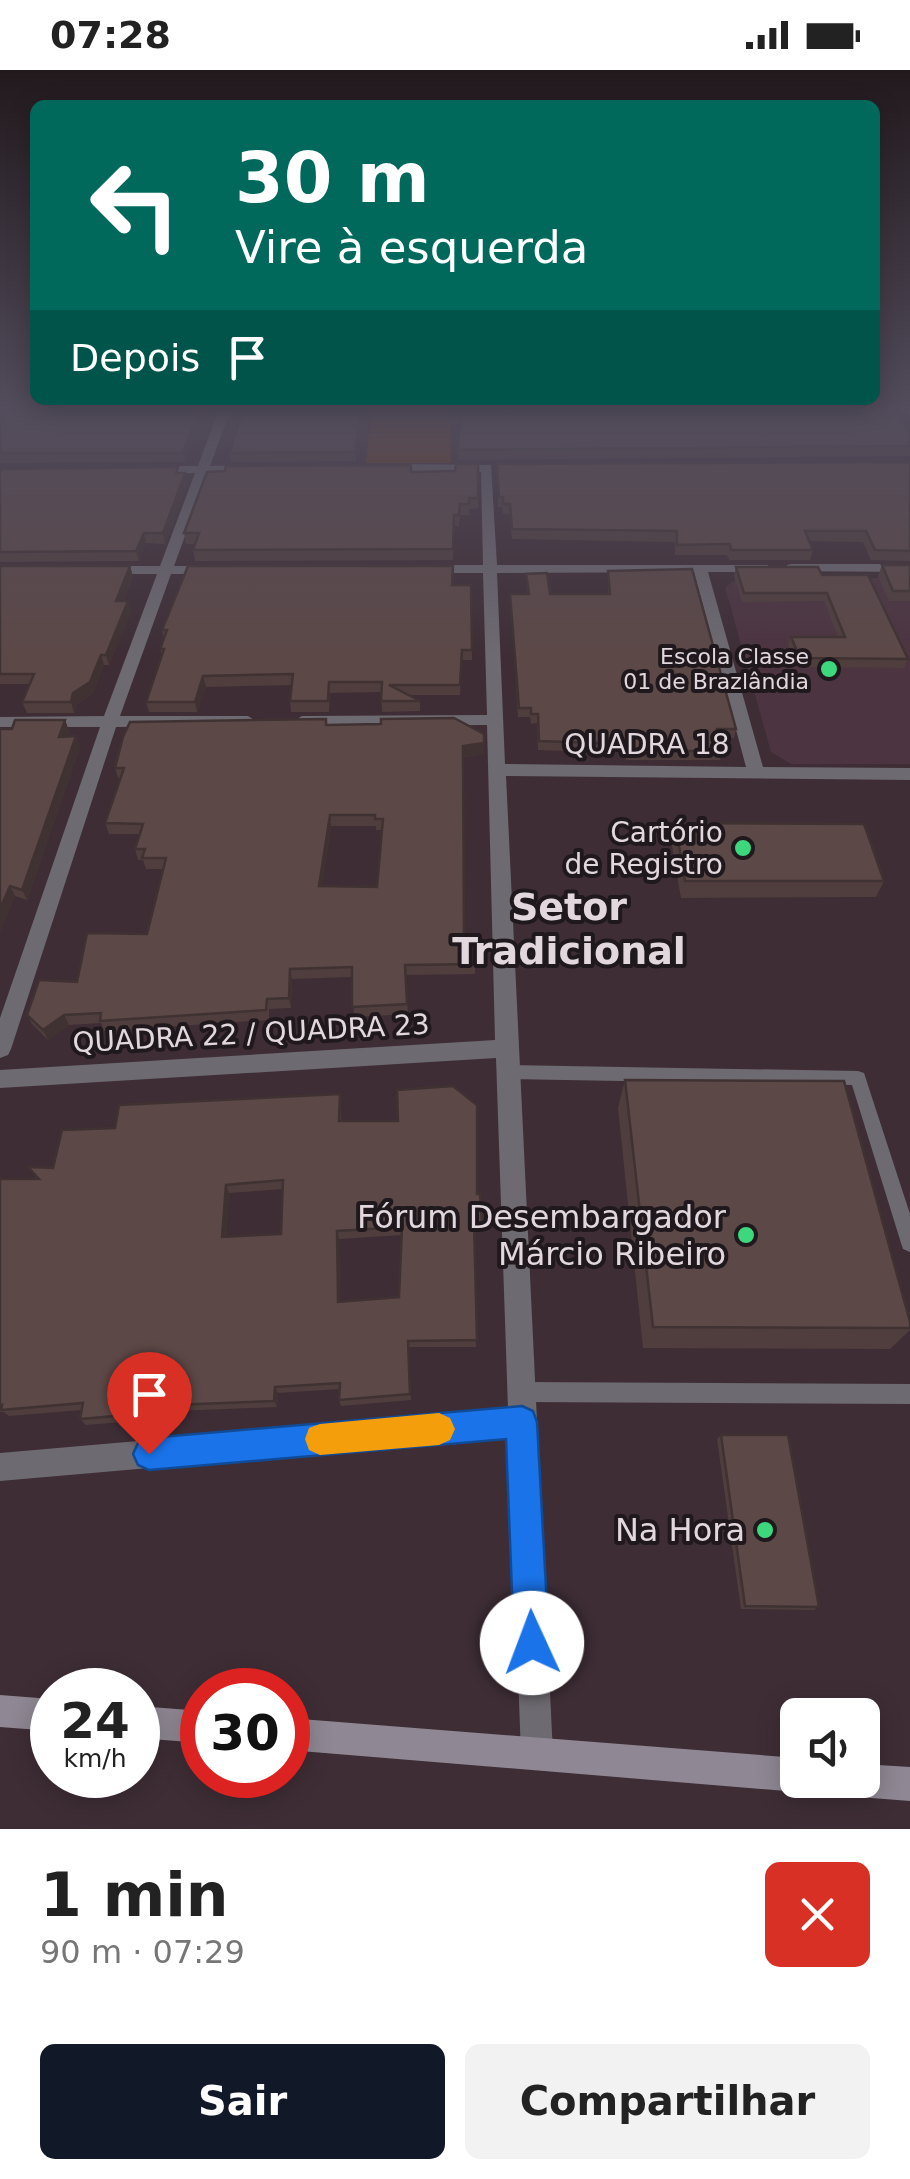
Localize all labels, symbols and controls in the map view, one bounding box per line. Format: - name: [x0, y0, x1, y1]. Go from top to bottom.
- text: 07:28: [50, 13, 171, 57]
- text: 30 m: [235, 137, 430, 219]
- icon: left: [70, 140, 200, 270]
- text: Vire à esquerda: [235, 221, 588, 274]
- icon: arrive: [220, 330, 275, 385]
- text: Depois: [70, 336, 200, 380]
- place label: Escola Classe 01 de Brazlândia: [623, 644, 809, 694]
- marker: Escola Classe 01 de Brazlândia: [818, 658, 840, 680]
- street label: QUADRA 18: [564, 728, 730, 761]
- place label: Cartório de Registro: [565, 816, 723, 881]
- marker: Cartório de Registro: [732, 837, 754, 859]
- district label: Setor Tradicional: [452, 885, 686, 973]
- street label: QUADRA 22 / QUADRA 23: [72, 1008, 431, 1059]
- place label: Fórum Desembargador Márcio Ribeiro: [357, 1198, 727, 1273]
- marker: Fórum Desembargador Márcio Ribeiro: [735, 1224, 757, 1246]
- pin: [107, 1352, 192, 1455]
- icon: arrive: [122, 1367, 177, 1422]
- place label: Na Hora: [615, 1511, 745, 1549]
- marker: Na Hora: [754, 1519, 776, 1541]
- position arrow: [480, 1591, 584, 1695]
- speed limit sign: 30: [180, 1668, 310, 1798]
- text: 24: [60, 1692, 130, 1750]
- map controls: [780, 1698, 880, 1798]
- button: sound: [780, 1698, 880, 1798]
- text: km/h: [63, 1744, 127, 1773]
- text: 1 min: [40, 1860, 228, 1930]
- button: close: [765, 1862, 870, 1967]
- text: 90 m · 07:29: [40, 1933, 245, 1971]
- button: Sair: [40, 2044, 445, 2159]
- button: Compartilhar: [465, 2044, 870, 2159]

